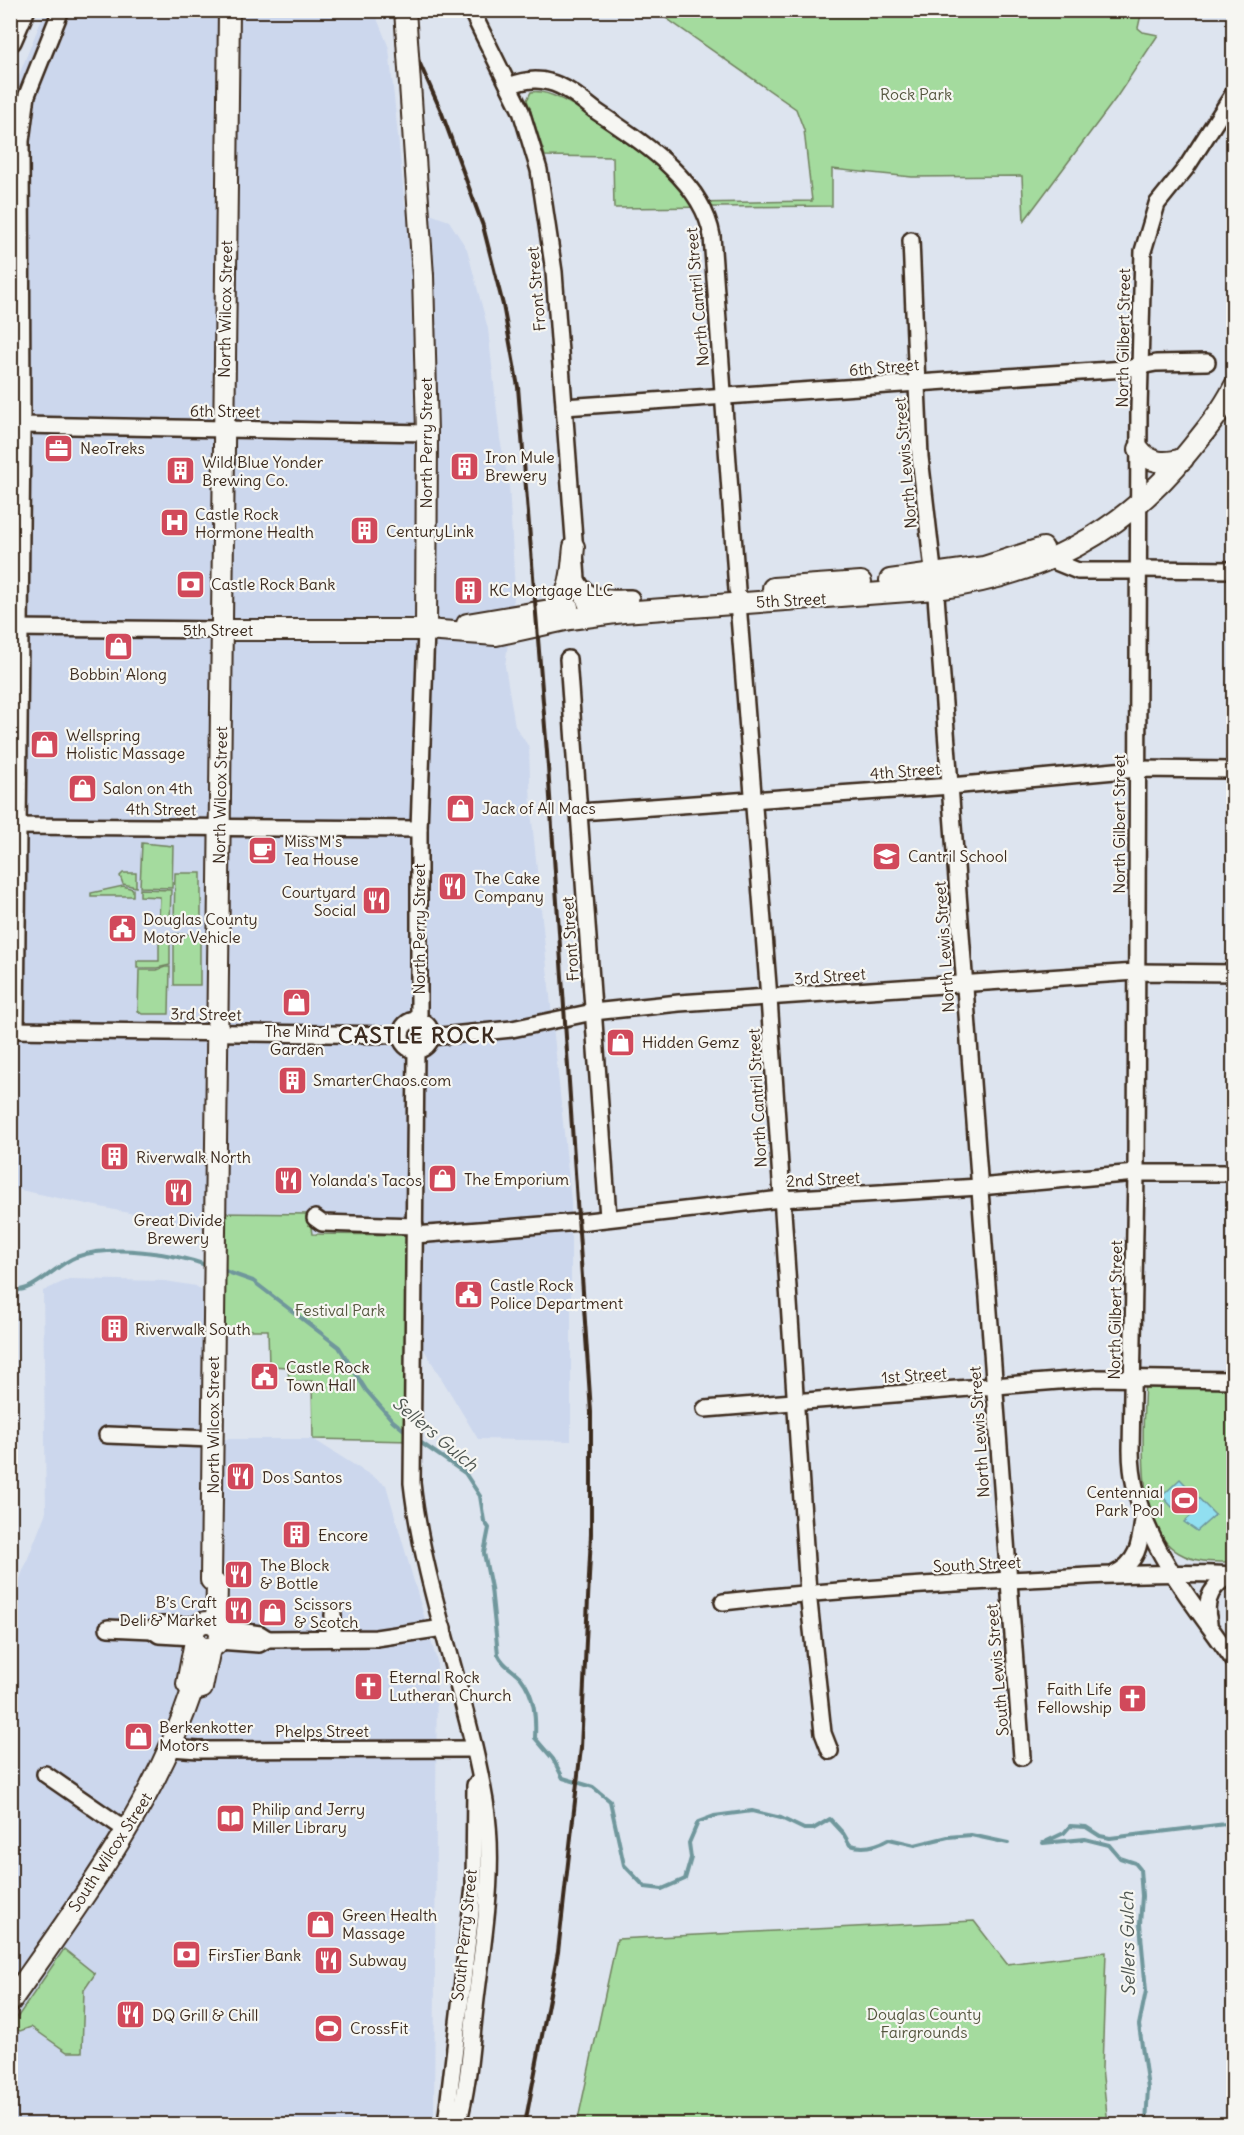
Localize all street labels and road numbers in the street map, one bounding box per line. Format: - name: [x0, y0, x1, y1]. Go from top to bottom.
- street label: North Cantril Street: [681, 226, 713, 367]
- street label: North Wilcox Street: [214, 239, 236, 378]
- street label: Front Street: [522, 245, 550, 332]
- street label: North Gilbert Street: [1112, 267, 1134, 408]
- street label: 6th Street: [848, 354, 921, 380]
- street label: North Perry Street: [416, 377, 436, 509]
- street label: North Lewis Street: [889, 396, 921, 529]
- street label: 6th Street: [190, 400, 261, 422]
- street label: 5th Street: [755, 588, 827, 612]
- street label: 5th Street: [183, 620, 254, 640]
- street label: North Wilcox Street: [209, 725, 231, 864]
- street label: North Gilbert Street: [1109, 754, 1129, 894]
- street label: 4th Street: [869, 759, 941, 783]
- street label: 4th Street: [126, 798, 197, 820]
- street label: North Perry Street: [409, 863, 429, 995]
- street label: North Lewis Street: [929, 880, 959, 1013]
- street label: Front Street: [557, 895, 583, 982]
- street label: 3rd Street: [794, 963, 867, 988]
- street label: 3rd Street: [170, 1003, 242, 1025]
- street label: North Cantril Street: [743, 1027, 771, 1168]
- street label: 2nd Street: [786, 1167, 861, 1191]
- street label: North Gilbert Street: [1104, 1239, 1126, 1380]
- street label: North Wilcox Street: [203, 1356, 223, 1494]
- street label: 1st Street: [881, 1363, 948, 1387]
- street label: North Lewis Street: [964, 1365, 994, 1498]
- street label: South Street: [932, 1552, 1022, 1576]
- street label: South Lewis Street: [981, 1603, 1013, 1737]
- street label: Phelps Street: [275, 1721, 370, 1741]
- street label: South Wilcox Street: [64, 1788, 156, 1916]
- street label: South Perry Street: [447, 1868, 481, 2002]

